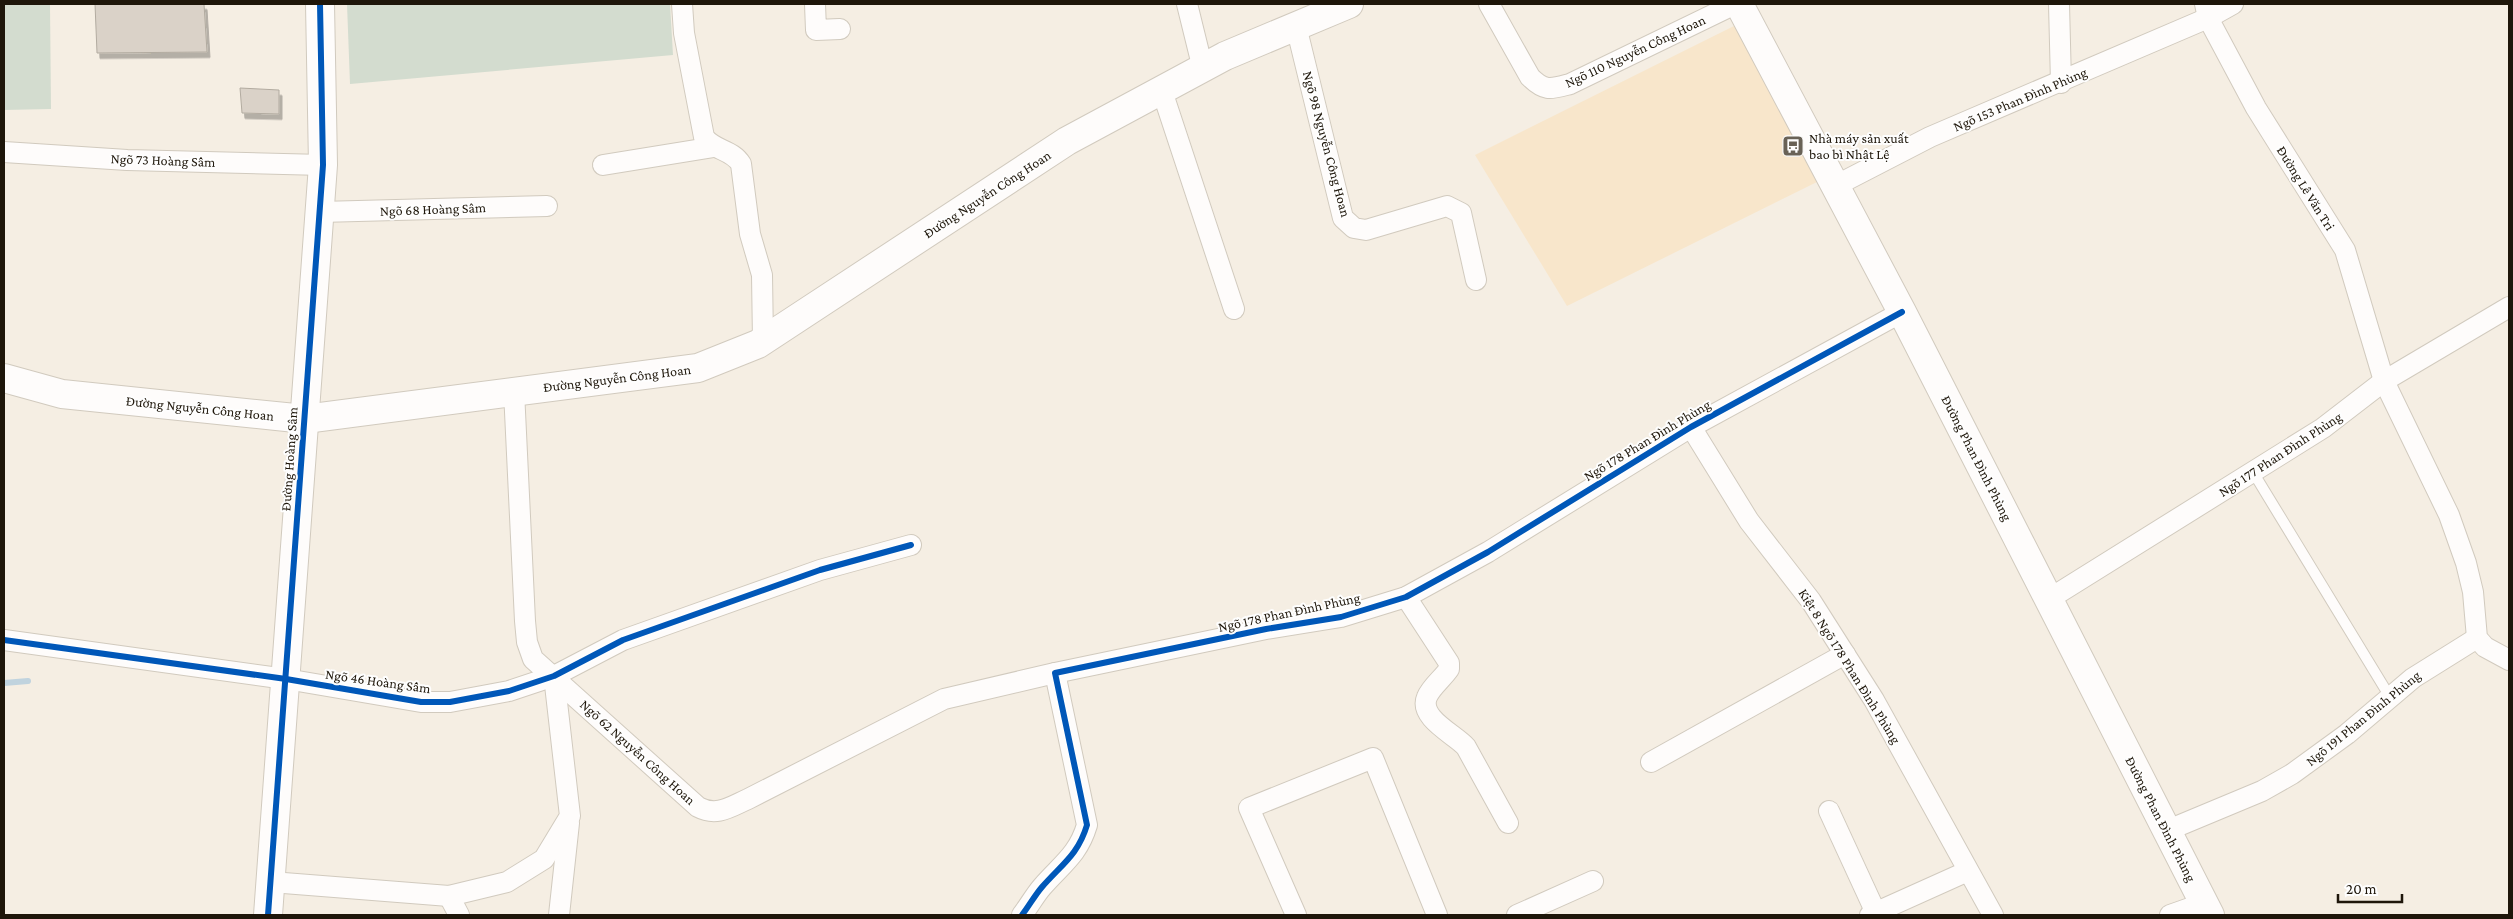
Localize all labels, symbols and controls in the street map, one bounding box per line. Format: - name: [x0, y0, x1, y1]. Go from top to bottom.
- street label: Ngõ 110 Nguyễn Công Hoan: [1562, 11, 1708, 91]
- street label: Ngõ 153 Phan Đình Phùng: [1951, 63, 2089, 134]
- street label: Ngõ 98 Nguyễn Công Hoan: [1300, 69, 1354, 219]
- place label: Nhà máy sản xuất bao bì Nhật Lệ: [1809, 130, 1909, 162]
- bus stop icon: Nhà máy sản xuất bao bì Nhật Lệ: [1781, 134, 1805, 158]
- street label: Đường Lê Văn Tri: [2274, 143, 2339, 233]
- street label: Đường Nguyễn Công Hoan: [920, 147, 1054, 241]
- street label: Ngõ 73 Hoàng Sâm: [110, 150, 216, 170]
- street label: Ngõ 68 Hoàng Sâm: [380, 199, 486, 219]
- street label: Đường Nguyễn Công Hoan: [542, 361, 692, 395]
- street label: Đường Nguyễn Công Hoan: [125, 392, 275, 424]
- street label: Đường Phan Đình Phùng: [1938, 393, 2016, 524]
- street label: Ngõ 178 Phan Đình Phùng: [1581, 396, 1713, 484]
- street label: Đường Hoàng Sâm: [277, 406, 301, 512]
- street label: Ngõ 177 Phan Đình Phùng: [2215, 408, 2345, 500]
- street label: Kiệt 8 Ngõ 178 Phan Đình Phùng: [1796, 585, 1905, 747]
- street label: Ngõ 178 Phan Đình Phùng: [1217, 589, 1362, 635]
- street label: Ngõ 46 Hoàng Sâm: [324, 666, 432, 696]
- street label: Ngõ 191 Phan Đình Phùng: [2303, 667, 2424, 769]
- street label: Ngõ 62 Nguyễn Công Hoan: [577, 696, 699, 808]
- street label: Đường Phan Đình Phùng: [2122, 754, 2200, 885]
- scale bar: [2338, 872, 2402, 904]
- text: 20 m: [2346, 881, 2377, 897]

